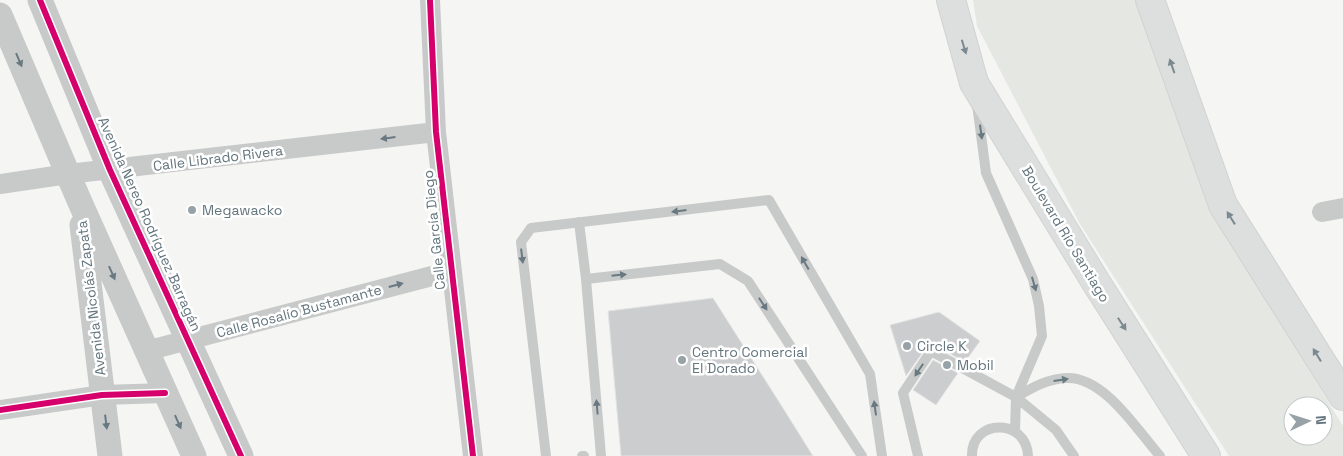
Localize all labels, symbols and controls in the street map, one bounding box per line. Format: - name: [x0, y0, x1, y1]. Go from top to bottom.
- one-way arrow: [960, 40, 968, 55]
- one-way arrow: [16, 53, 24, 67]
- one-way arrow: [1168, 59, 1176, 74]
- street label: Avenida Nereo Rodríguez Barragán: [94, 114, 206, 334]
- one-way arrow: [977, 124, 985, 140]
- one-way arrow: [379, 134, 395, 142]
- street label: Calle Librado Rivera: [152, 141, 284, 175]
- street label: Boulevard Río Santiago: [1018, 163, 1114, 305]
- street label: Calle García Diego: [419, 169, 449, 291]
- place label: Megawacko: [202, 201, 282, 219]
- marker: Megawacko: [186, 204, 198, 216]
- one-way arrow: [671, 207, 687, 215]
- one-way arrow: [1226, 211, 1235, 224]
- street label: Avenida Nicolás Zapata: [73, 219, 109, 377]
- one-way arrow: [518, 248, 526, 264]
- one-way arrow: [801, 256, 809, 270]
- one-way arrow: [108, 266, 116, 280]
- one-way arrow: [611, 271, 627, 279]
- one-way arrow: [1030, 277, 1038, 292]
- street label: Calle Rosalío Bustamante: [214, 280, 384, 342]
- one-way arrow: [389, 281, 404, 289]
- one-way arrow: [759, 298, 768, 311]
- one-way arrow: [1117, 317, 1127, 330]
- place label: Circle K: [917, 337, 967, 355]
- marker: Circle K: [901, 340, 913, 352]
- place label: Centro Comercial El Dorado: [692, 343, 808, 377]
- one-way arrow: [1312, 349, 1322, 362]
- marker: Centro Comercial El Dorado: [676, 354, 688, 366]
- place label: Mobil: [957, 356, 994, 374]
- marker: Mobil: [941, 359, 953, 371]
- one-way arrow: [914, 363, 924, 377]
- one-way arrow: [1053, 375, 1069, 383]
- north arrow: [1283, 396, 1333, 446]
- one-way arrow: [592, 399, 600, 415]
- one-way arrow: [870, 399, 878, 415]
- one-way arrow: [102, 414, 110, 430]
- one-way arrow: [174, 414, 182, 429]
- text: N: [1312, 415, 1330, 425]

